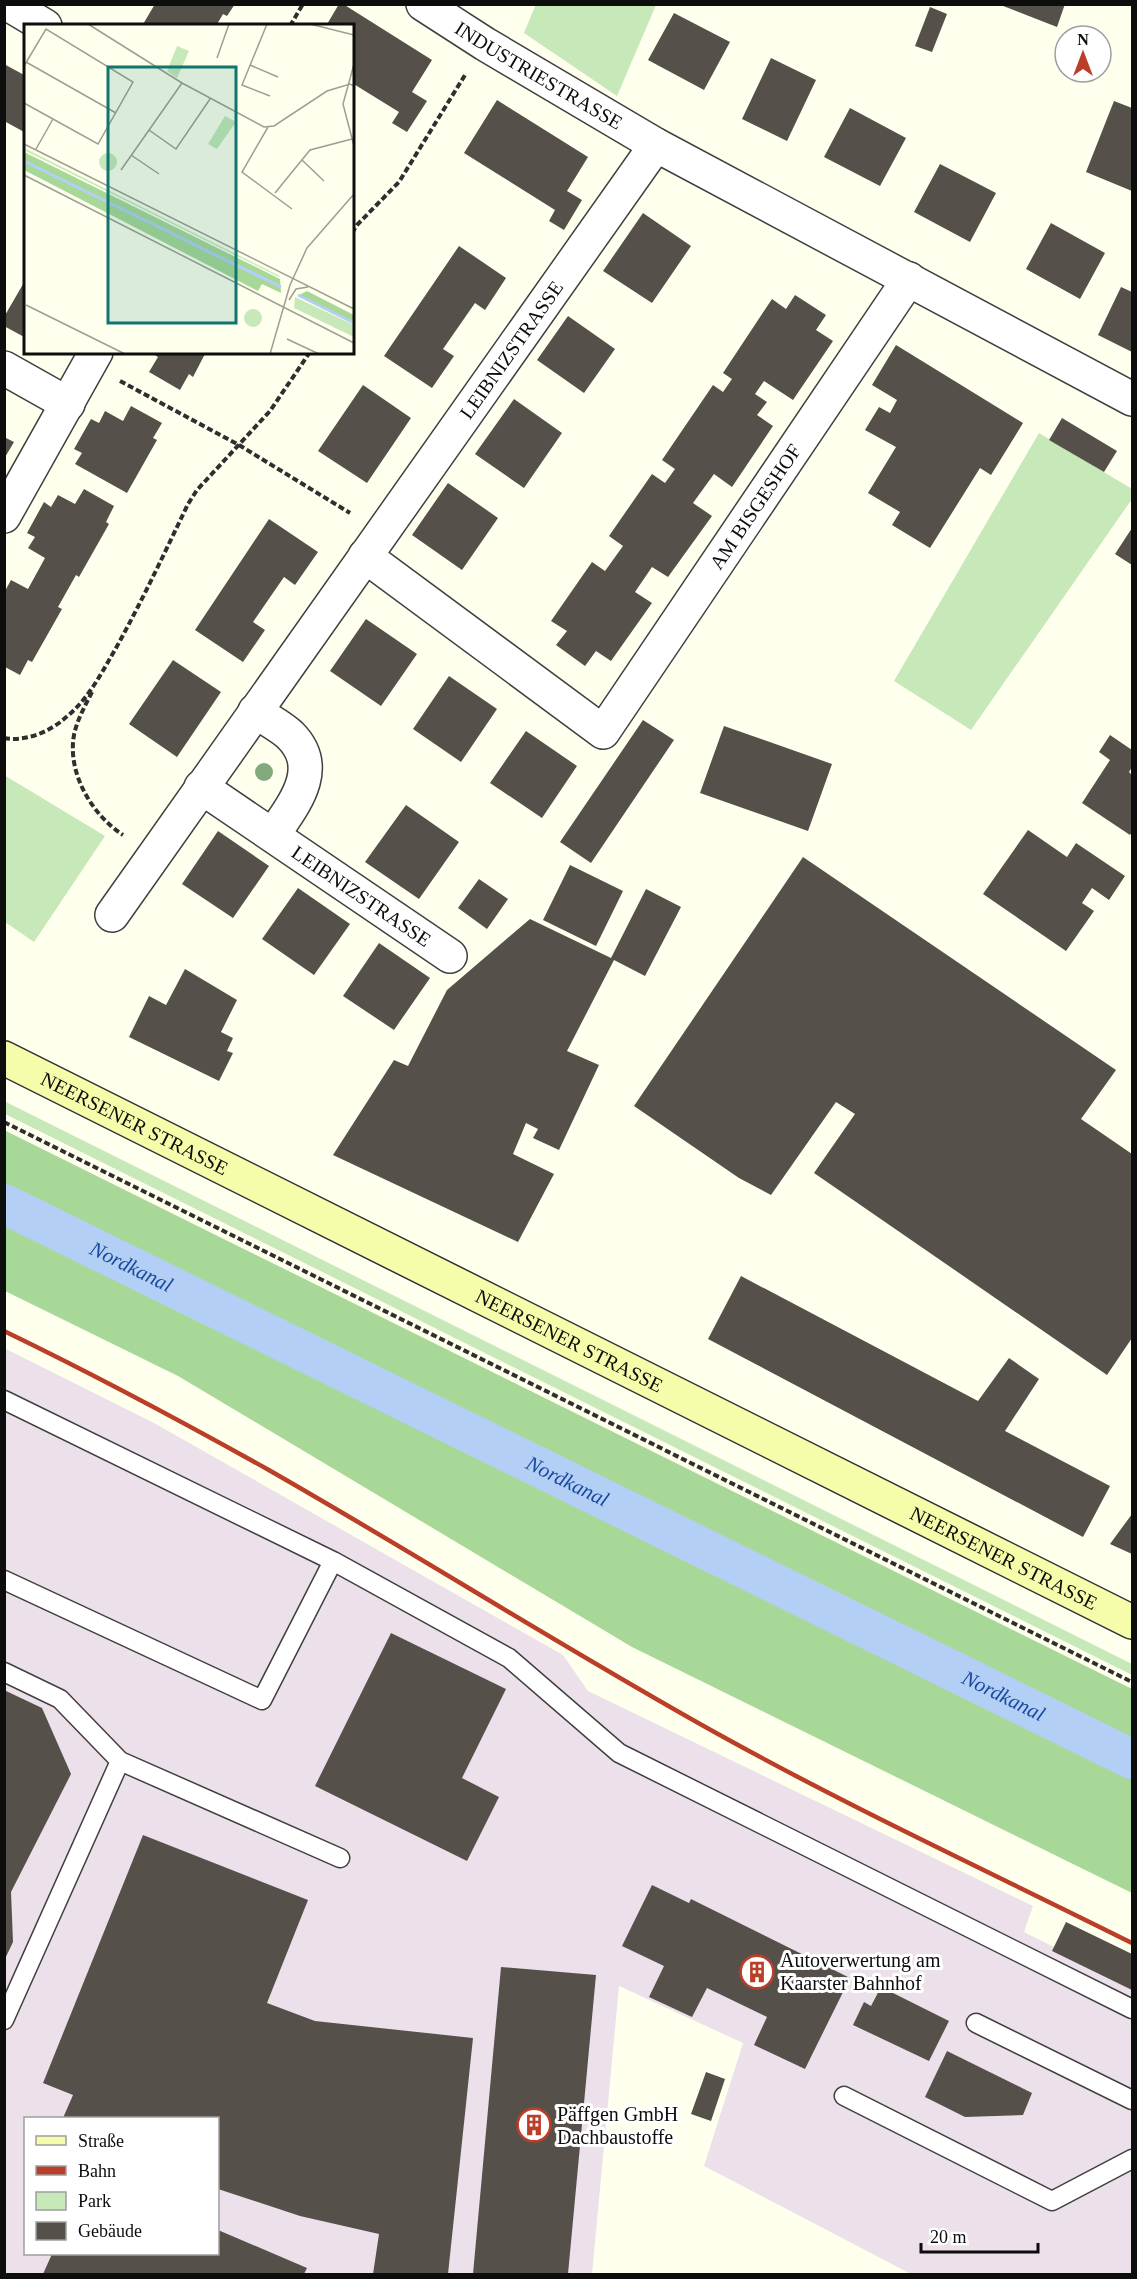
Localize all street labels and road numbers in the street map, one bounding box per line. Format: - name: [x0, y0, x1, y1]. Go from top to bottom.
- street label: INDUSTRIESTRASSE: [451, 17, 626, 134]
- street label: LEIBNIZSTRASSE: [455, 277, 567, 423]
- street label: AM BISGESHOF: [705, 440, 805, 573]
- street label: LEIBNIZSTRASSE: [288, 841, 435, 951]
- street label: NEERSENER STRASSE: [37, 1067, 232, 1179]
- street label: NEERSENER STRASSE: [472, 1285, 666, 1397]
- street label: NEERSENER STRASSE: [907, 1502, 1101, 1614]

